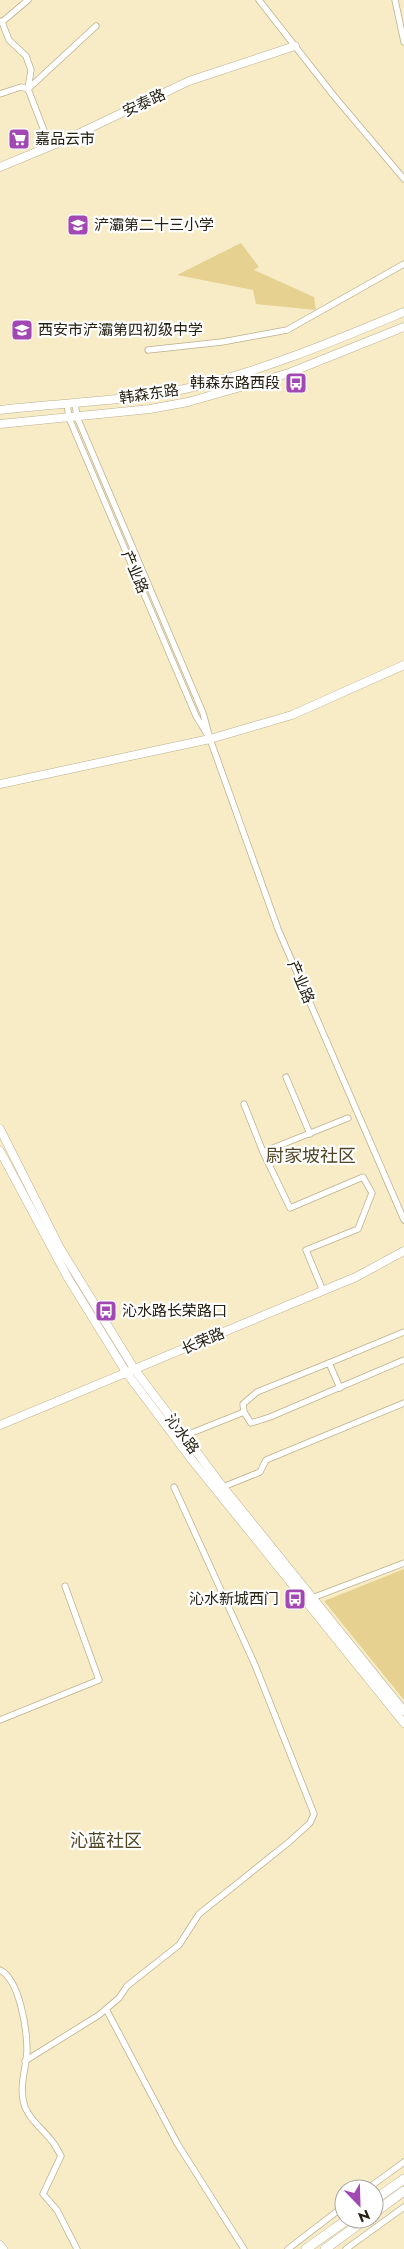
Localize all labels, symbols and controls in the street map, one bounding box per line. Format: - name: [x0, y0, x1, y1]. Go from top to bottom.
- street label: 安泰路: [119, 84, 169, 122]
- supermarket icon: 嘉品云市: [7, 127, 31, 151]
- place label: 嘉品云市: [35, 128, 95, 150]
- school or university icon: 浐灞第二十三小学: [66, 213, 90, 237]
- place label: 浐灞第二十三小学: [94, 214, 214, 236]
- school or university icon: 西安市浐灞第四初级中学: [10, 318, 34, 342]
- place label: 西安市浐灞第四初级中学: [38, 319, 203, 341]
- bus stop icon: 韩森东路西段: [284, 371, 308, 395]
- place label: 韩森东路西段: [190, 372, 280, 394]
- street label: 韩森东路: [118, 379, 180, 409]
- street label: 产业路: [116, 547, 154, 597]
- street label: 产业路: [282, 957, 320, 1007]
- district label: 尉家坡社区: [266, 1143, 356, 1169]
- bus stop icon: 沁水路长荣路口: [94, 1299, 118, 1323]
- place label: 沁水路长荣路口: [122, 1300, 227, 1322]
- street label: 长荣路: [178, 1322, 228, 1360]
- street label: 沁水路: [160, 1409, 204, 1459]
- bus stop icon: 沁水新城西门: [283, 1587, 307, 1611]
- place label: 沁水新城西门: [189, 1588, 279, 1610]
- district label: 沁蓝社区: [70, 1828, 142, 1854]
- north arrow: [334, 2179, 384, 2229]
- text: N: [355, 2205, 373, 2227]

